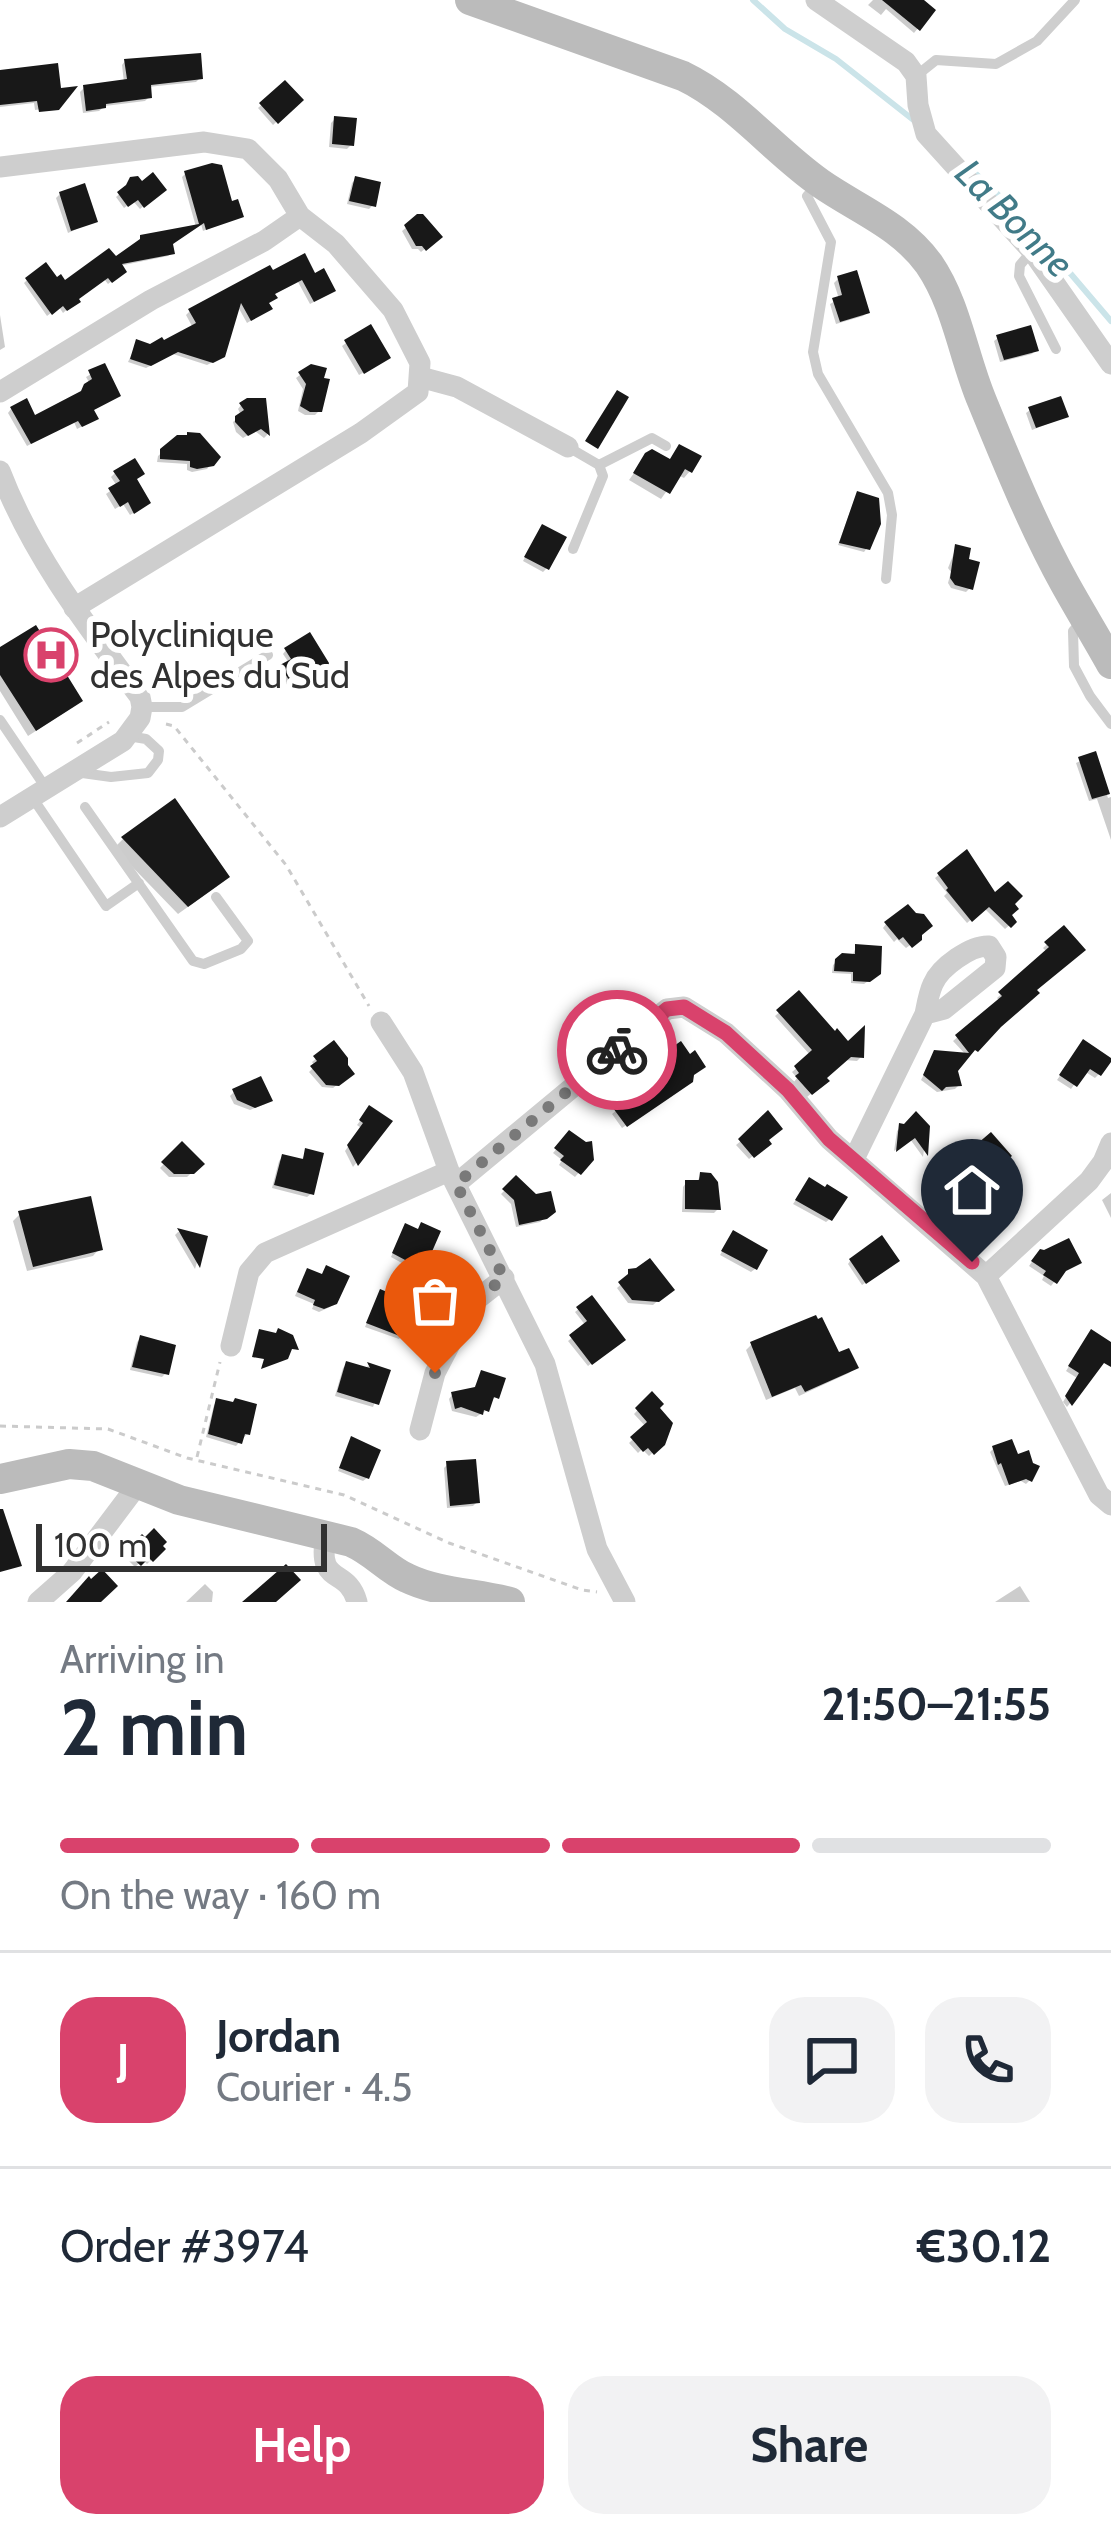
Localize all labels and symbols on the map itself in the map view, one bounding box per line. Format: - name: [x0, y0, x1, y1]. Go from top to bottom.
- water label: La Bonne: [946, 149, 1084, 287]
- place label: Polyclinique des Alpes du Sud: [90, 612, 350, 697]
- hospital icon: Polyclinique des Alpes du Sud: [23, 627, 79, 683]
- courier: [557, 990, 677, 1110]
- pin: [921, 1139, 1023, 1262]
- pin: [384, 1250, 486, 1373]
- scale bar: [36, 1518, 327, 1571]

